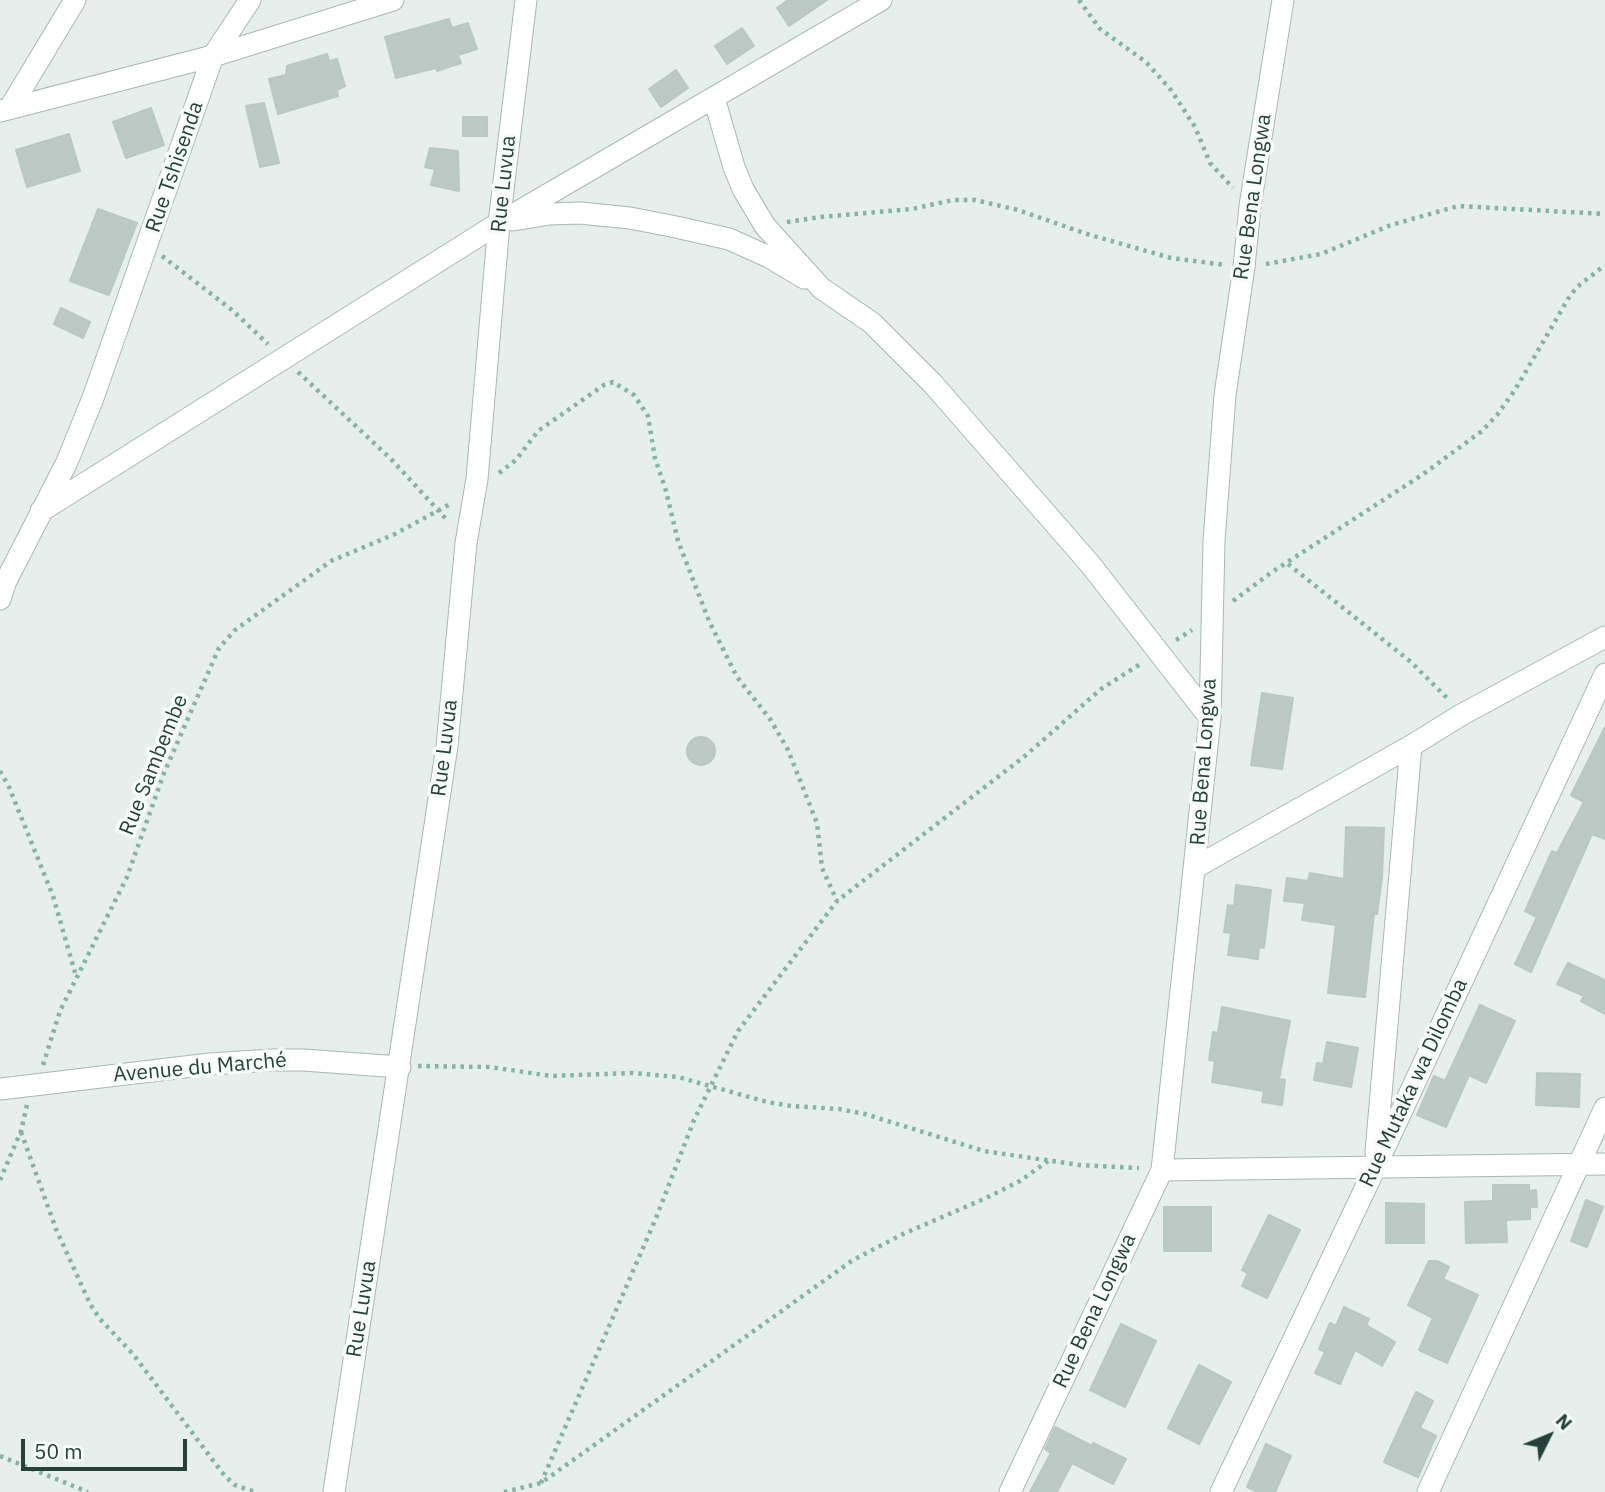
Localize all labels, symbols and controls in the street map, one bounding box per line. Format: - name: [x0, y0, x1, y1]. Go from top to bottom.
- street label: Rue Tshisenda: [141, 98, 209, 236]
- street label: Rue Bena Longwa: [1229, 112, 1277, 282]
- street label: Rue Luvua: [486, 134, 522, 234]
- street label: Rue Bena Longwa: [1186, 678, 1222, 846]
- street label: Rue Sambembe: [114, 691, 194, 839]
- street label: Rue Luvua: [427, 698, 463, 798]
- street label: Rue Mutaka wa Dilomba: [1355, 975, 1473, 1191]
- street label: Avenue du Marché: [112, 1048, 288, 1088]
- street label: Rue Bena Longwa: [1048, 1230, 1142, 1392]
- street label: Rue Luvua: [342, 1259, 382, 1359]
- north arrow: [1514, 1401, 1584, 1471]
- text: N: [1551, 1408, 1578, 1435]
- scale bar: [24, 1426, 191, 1470]
- text: 50 m: [34, 1437, 83, 1465]

